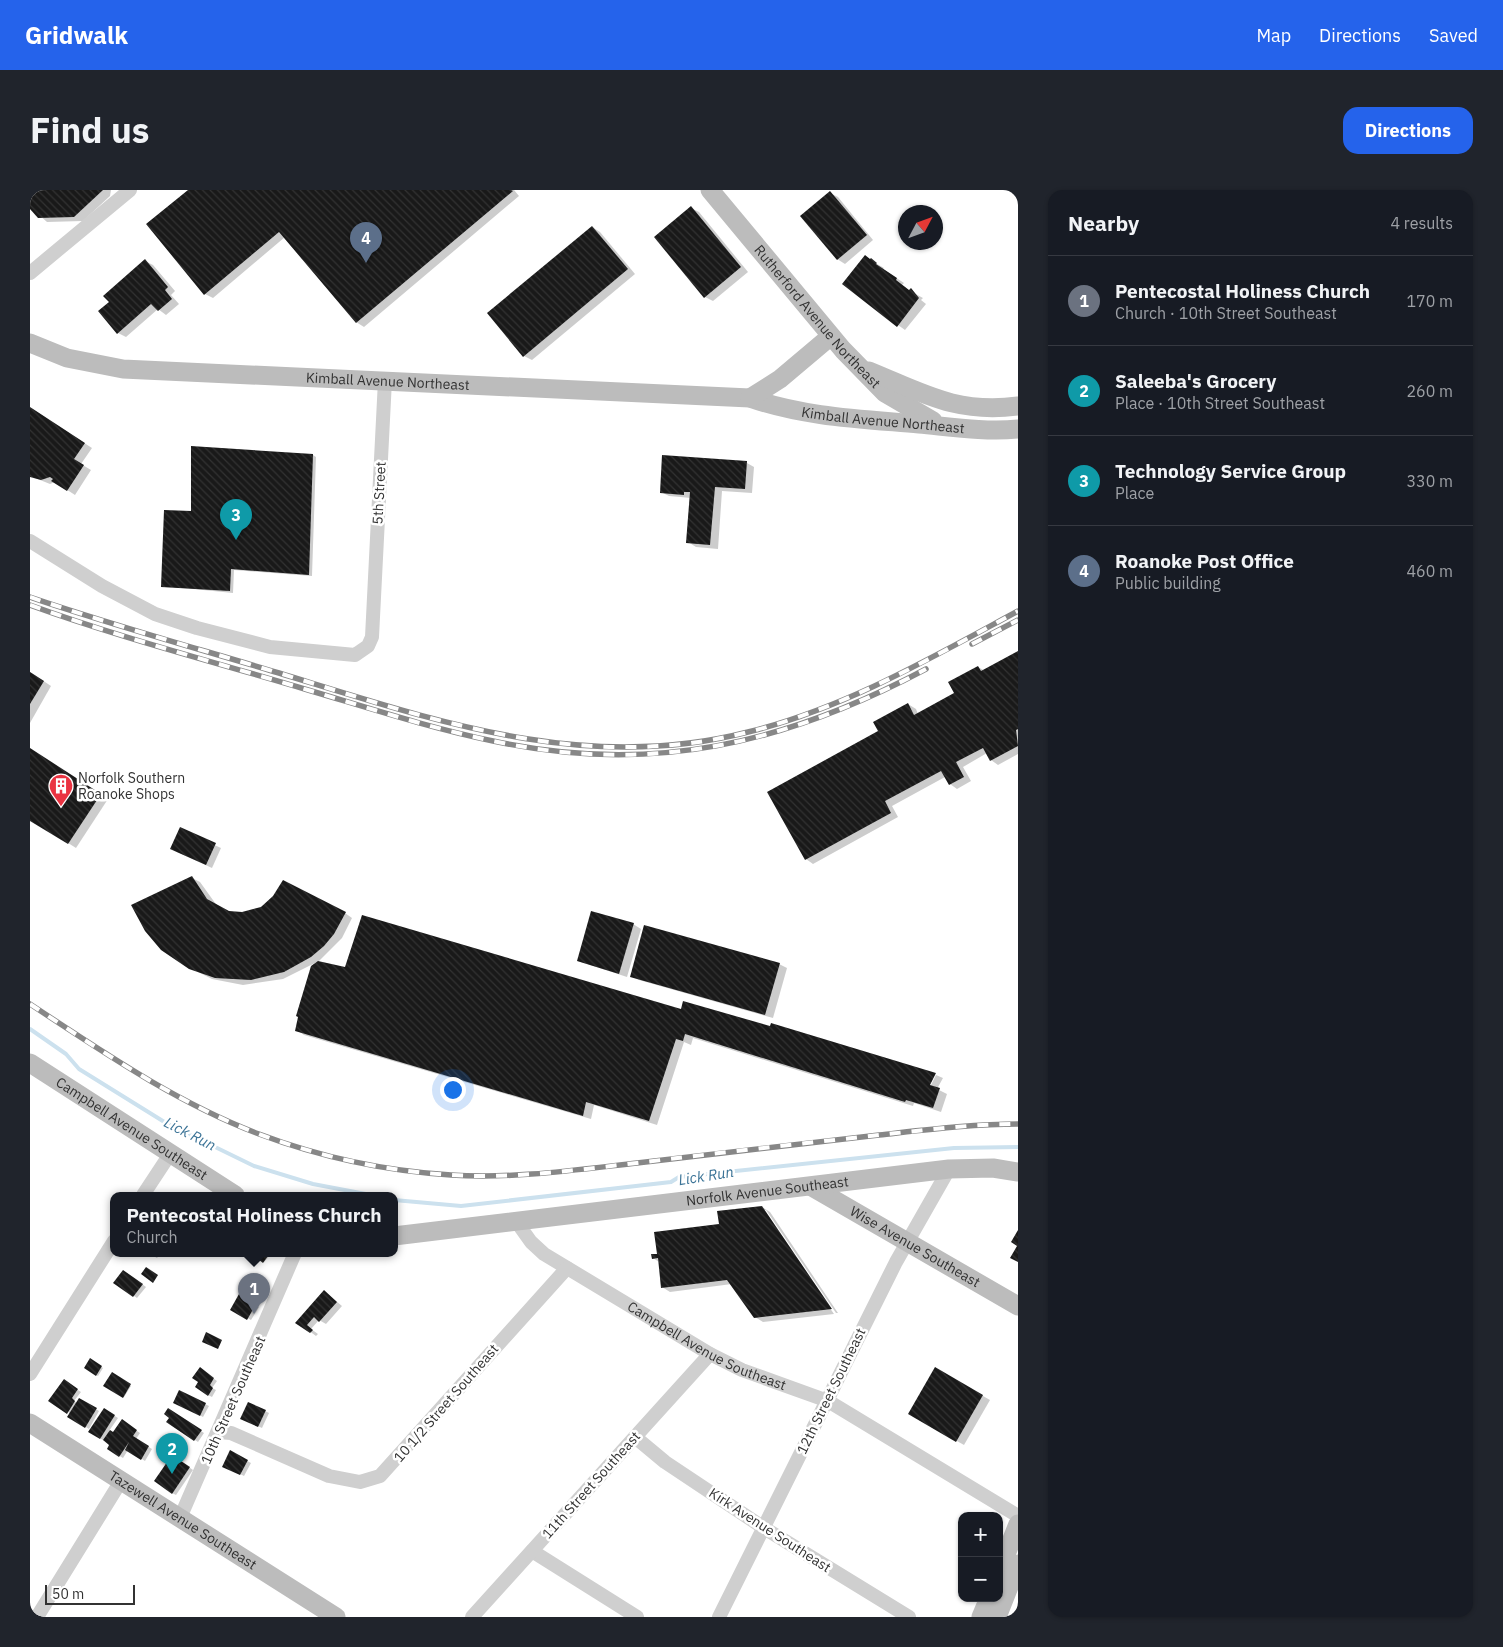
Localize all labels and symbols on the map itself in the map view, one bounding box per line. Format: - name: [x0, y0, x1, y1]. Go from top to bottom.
- north arrow: [898, 205, 943, 250]
- pin: 4: [350, 222, 382, 263]
- street label: Rutherford Avenue Northeast: [750, 241, 884, 392]
- street label: Kimball Avenue Northeast: [305, 368, 470, 394]
- street label: Kimball Avenue Northeast: [800, 403, 965, 437]
- street label: 5th Street: [368, 461, 390, 525]
- pin: 3: [220, 499, 252, 540]
- place label: Norfolk Southern Roanoke Shops: [78, 769, 185, 803]
- building icon: Norfolk Southern Roanoke Shops: [48, 773, 74, 807]
- street label: Campbell Avenue Southeast: [52, 1073, 211, 1184]
- your location: [440, 1077, 466, 1103]
- water label: Lick Run: [161, 1112, 219, 1155]
- water label: Lick Run: [677, 1162, 735, 1189]
- street label: Norfolk Avenue Southeast: [685, 1172, 850, 1210]
- street label: Wise Avenue Southeast: [847, 1202, 983, 1291]
- pin: 1: [238, 1273, 270, 1314]
- street label: Campbell Avenue Southeast: [624, 1297, 789, 1394]
- street label: 12th Street Southeast: [793, 1325, 869, 1457]
- street label: 10th Street Southeast: [197, 1333, 269, 1467]
- street label: 10 1/2 Street Southeast: [390, 1340, 502, 1466]
- street label: 11th Street Southeast: [538, 1428, 644, 1542]
- pin: 2: [156, 1433, 188, 1474]
- street label: Tazewell Avenue Southeast: [106, 1466, 260, 1573]
- street label: Kirk Avenue Southeast: [706, 1484, 834, 1576]
- scale bar: [45, 1582, 135, 1605]

